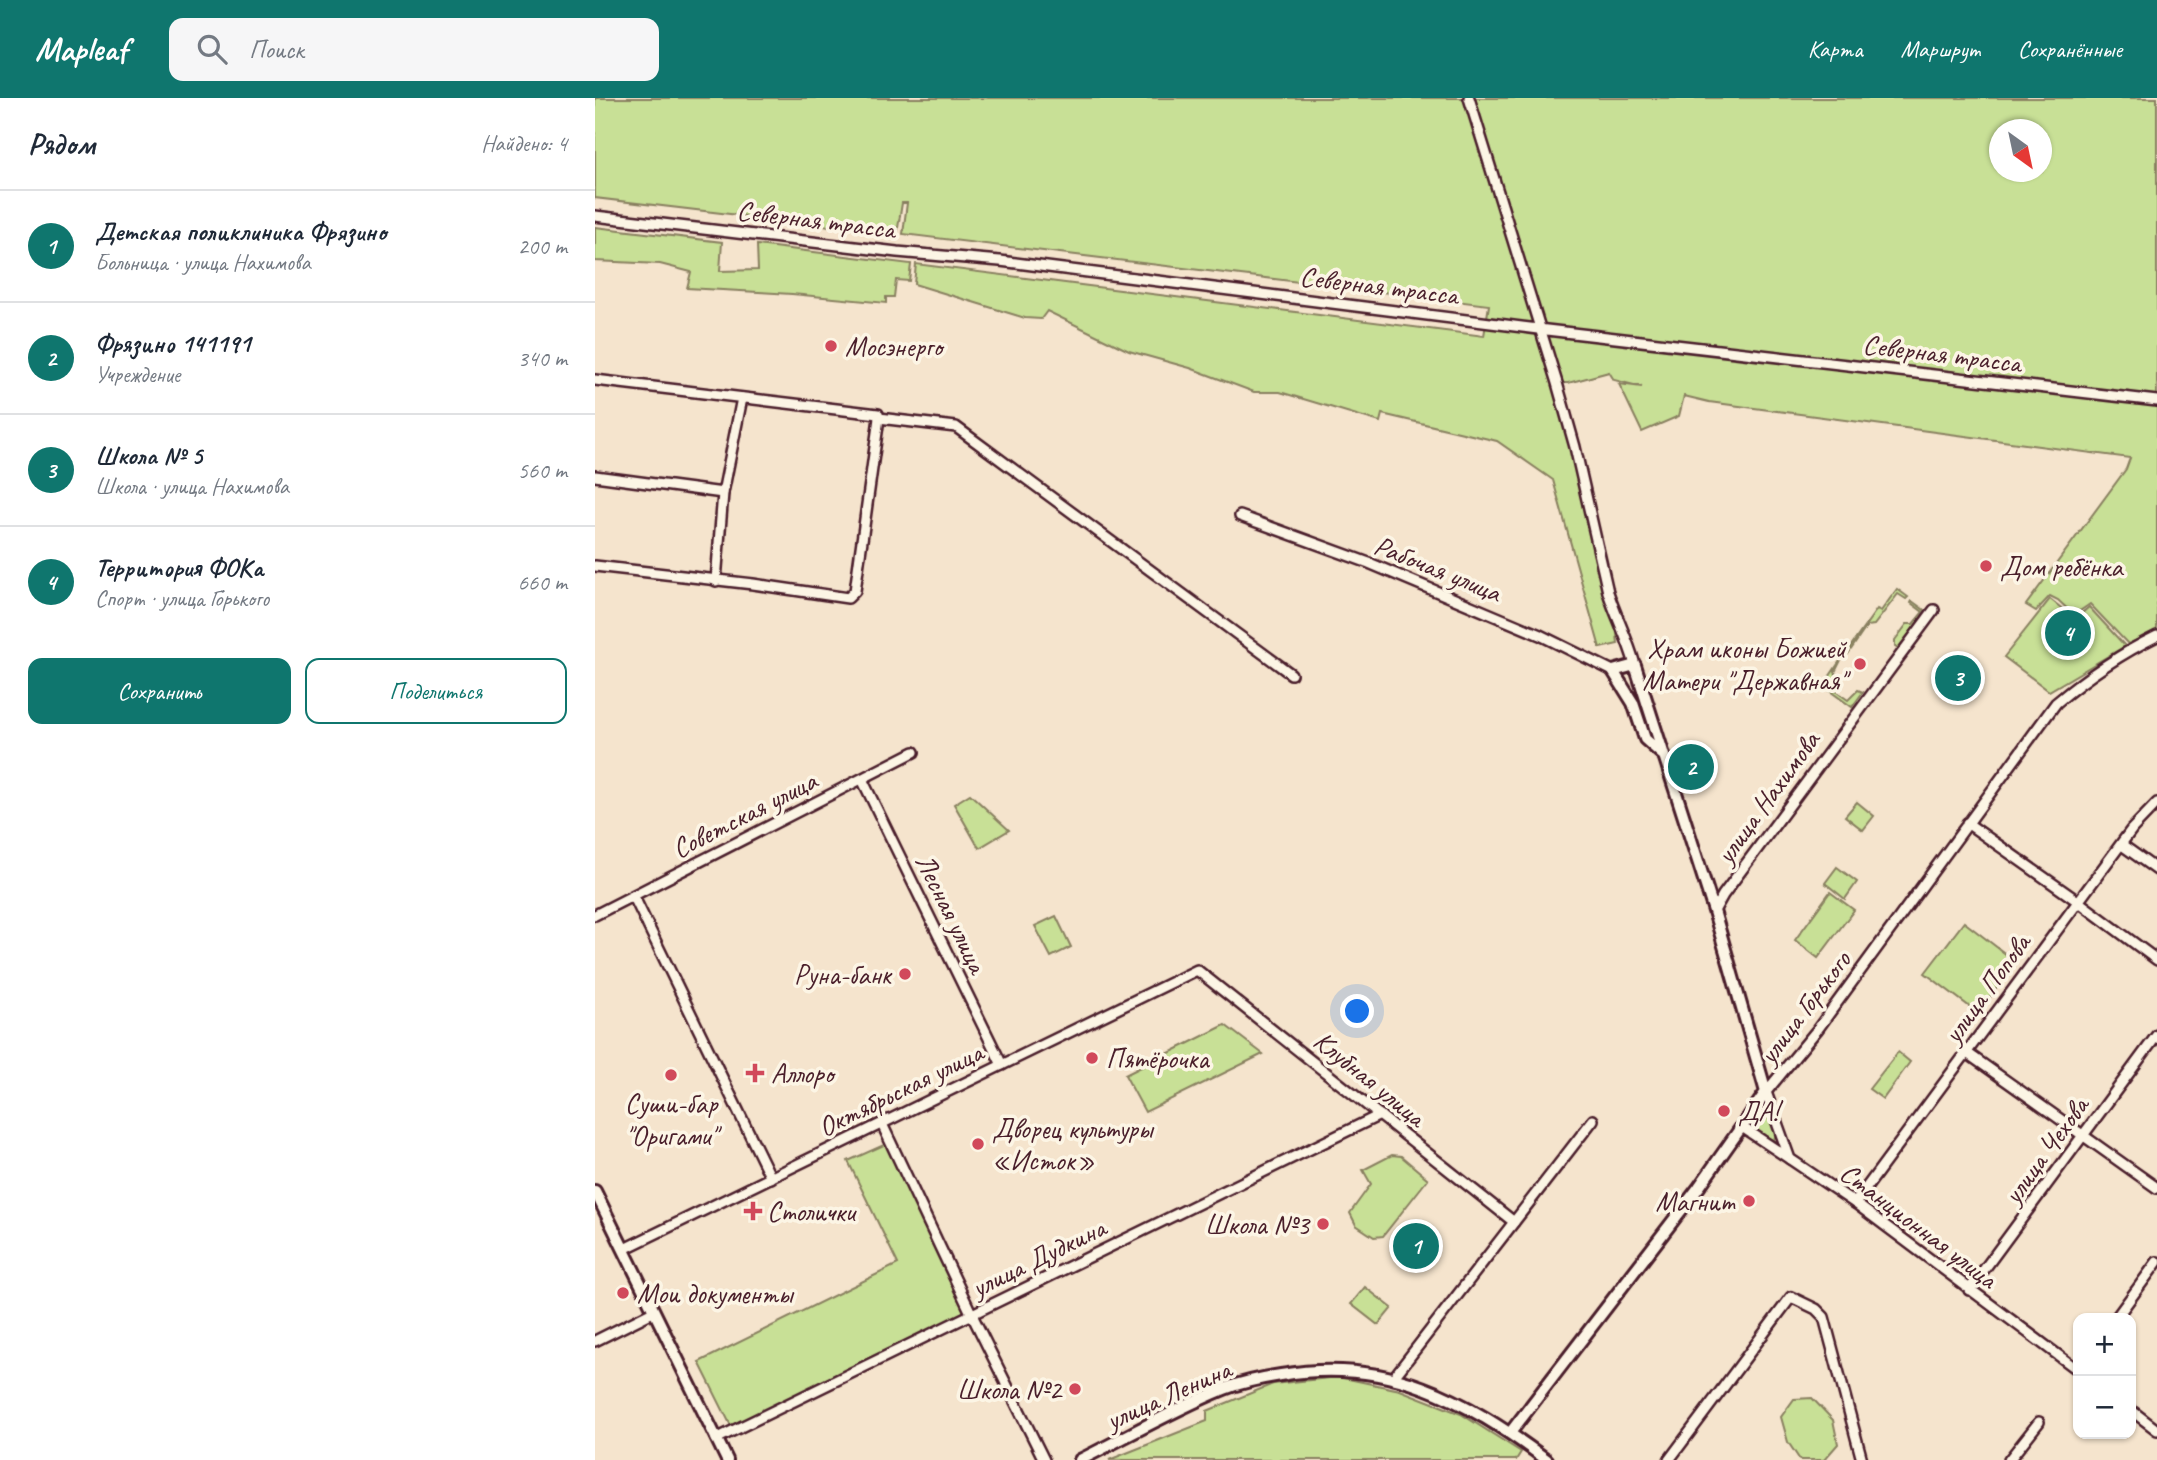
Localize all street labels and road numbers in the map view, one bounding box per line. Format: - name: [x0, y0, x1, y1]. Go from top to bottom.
- street label: Северная трасса: [735, 192, 899, 247]
- street label: Северная трасса: [1298, 258, 1462, 313]
- street label: Северная трасса: [1861, 326, 2025, 381]
- street label: Рабочая улица: [1369, 527, 1508, 610]
- street label: улица Нахимова: [1706, 723, 1828, 872]
- street label: Советская улица: [666, 762, 824, 866]
- street label: Лесная улица: [908, 848, 996, 981]
- street label: улица Попова: [1934, 925, 2039, 1051]
- street label: улица Горького: [1749, 942, 1860, 1072]
- street label: Клубная улица: [1307, 1023, 1435, 1136]
- street label: Октябрьская улица: [812, 1033, 991, 1144]
- street label: улица Чехова: [1994, 1088, 2097, 1212]
- street label: Станционная улица: [1833, 1155, 2006, 1297]
- street label: улица Дудкина: [964, 1209, 1113, 1306]
- street label: улица Ленина: [1098, 1350, 1238, 1438]

